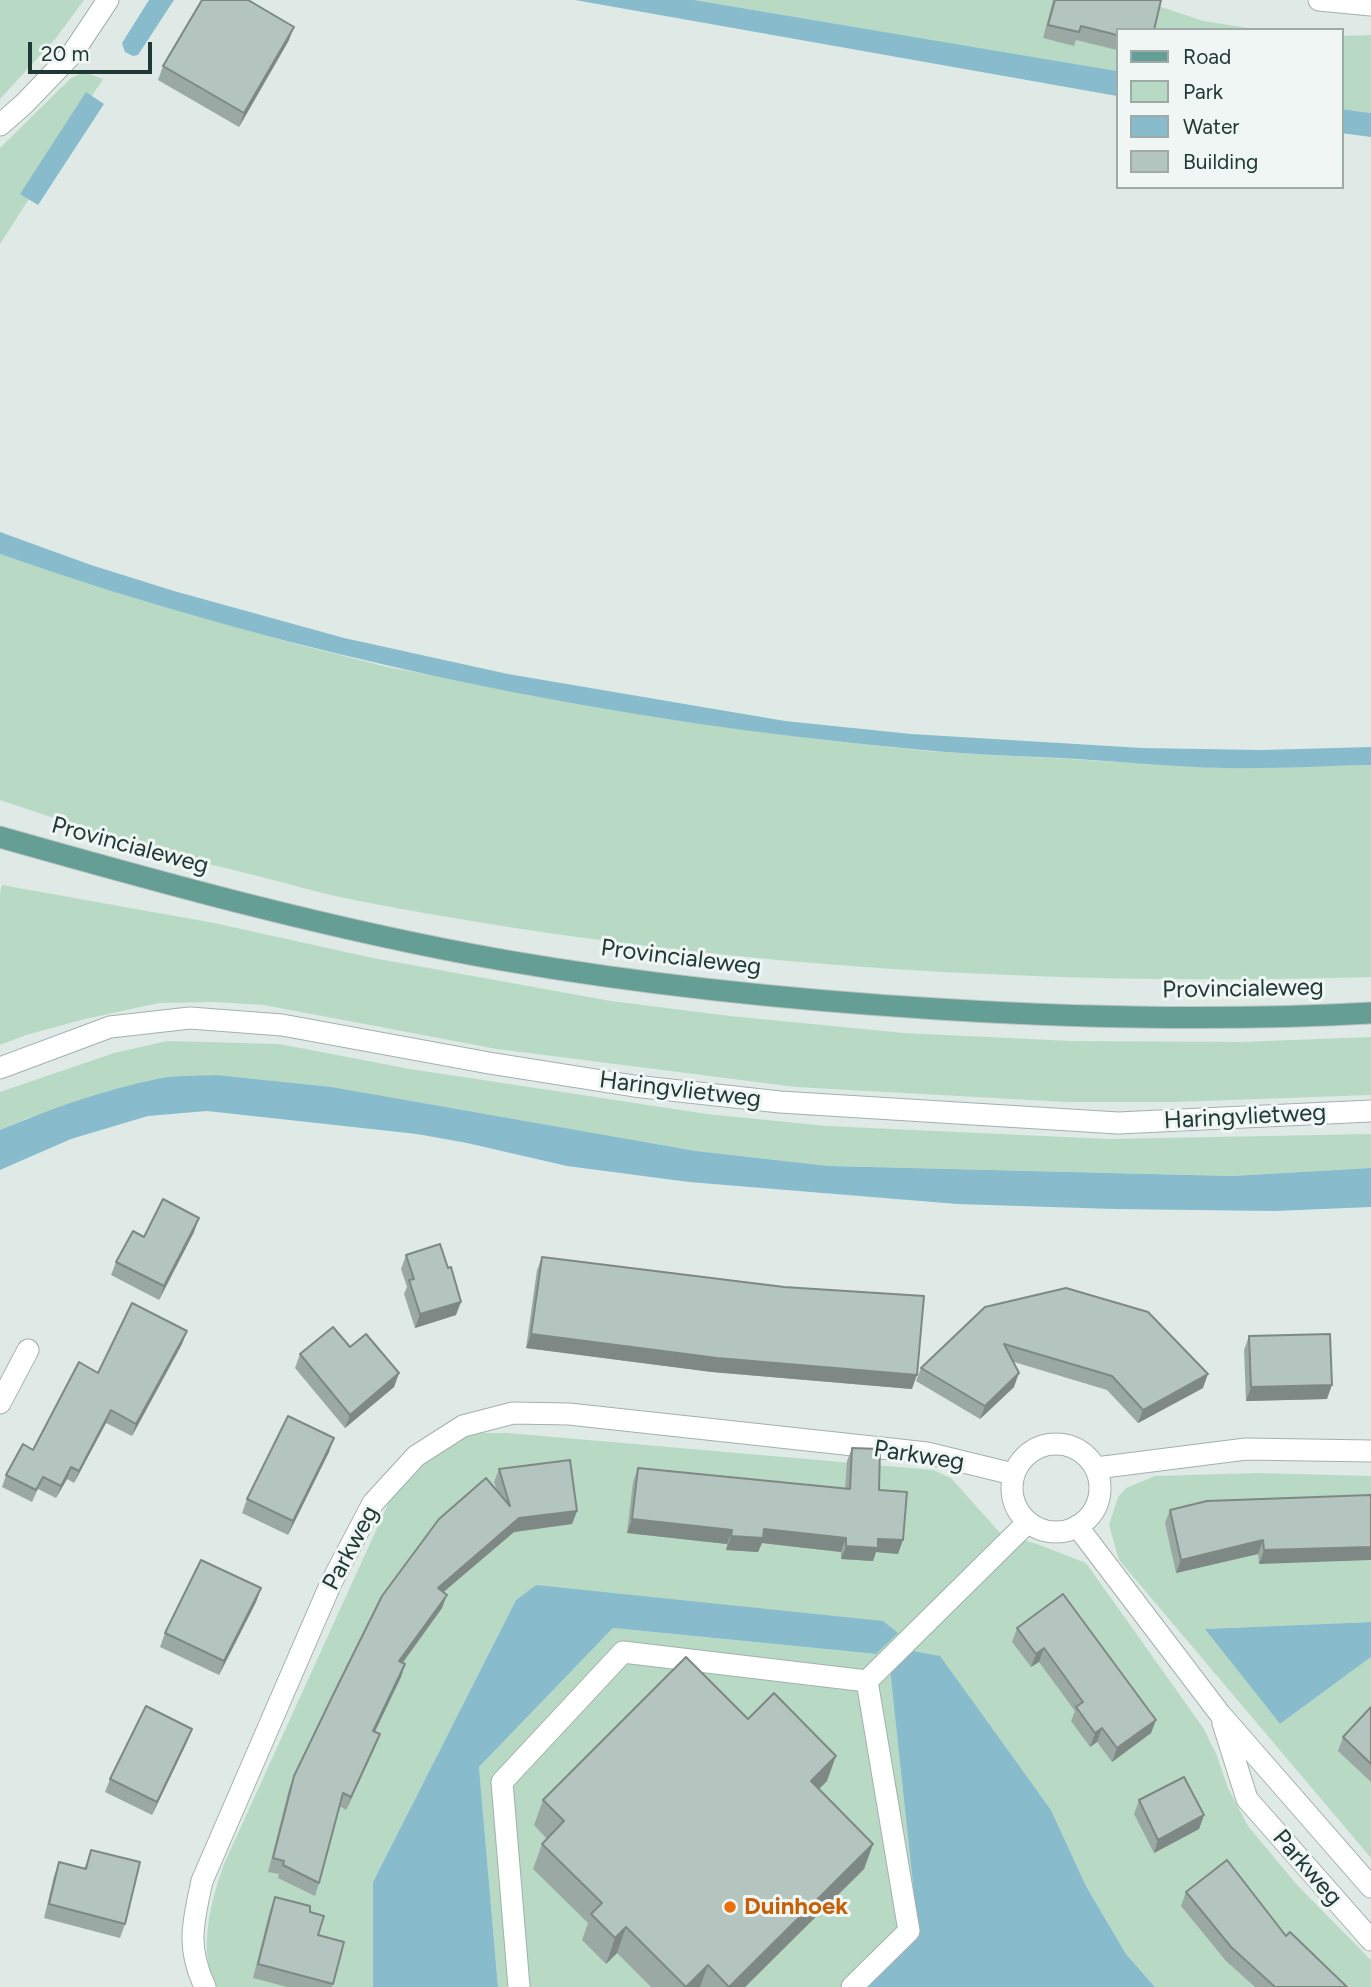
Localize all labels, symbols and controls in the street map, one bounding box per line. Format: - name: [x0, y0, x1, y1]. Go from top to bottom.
- scale bar: [32, 28, 156, 72]
- legend: [1116, 28, 1343, 189]
- text: 20 m: [41, 41, 89, 66]
- text: Road: [1183, 44, 1231, 69]
- text: Park: [1183, 79, 1223, 104]
- text: Water: [1183, 114, 1239, 139]
- text: Building: [1183, 149, 1258, 174]
- street label: Provincialeweg: [48, 811, 212, 881]
- street label: Provincialeweg: [599, 934, 763, 982]
- street label: Provincialeweg: [1162, 973, 1324, 1005]
- street label: Haringvlietweg: [598, 1066, 762, 1114]
- street label: Haringvlietweg: [1163, 1098, 1327, 1136]
- street label: Parkweg: [872, 1435, 966, 1477]
- street label: Parkweg: [317, 1501, 385, 1595]
- street label: Parkweg: [1266, 1824, 1348, 1912]
- place label: Duinhoek: [744, 1893, 848, 1921]
- marker: Duinhoek: [722, 1899, 738, 1915]

